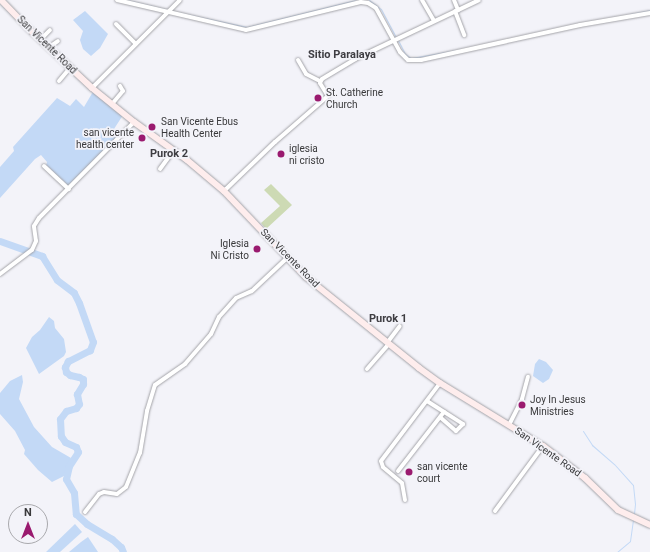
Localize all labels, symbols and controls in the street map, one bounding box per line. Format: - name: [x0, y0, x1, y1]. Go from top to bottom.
- street label: San Vicente Road: [15, 14, 79, 76]
- district label: Sitio Paralaya: [308, 48, 376, 62]
- place label: St. Catherine Church: [326, 86, 383, 110]
- marker: St. Catherine Church: [313, 93, 323, 103]
- place label: San Vicente Ebus Health Center: [161, 115, 238, 138]
- marker: San Vicente Ebus Health Center: [146, 121, 158, 133]
- place label: san vicente health center: [76, 126, 134, 150]
- marker: san vicente health center: [137, 133, 147, 143]
- place label: iglesia ni cristo: [289, 142, 325, 166]
- district label: Purok 2: [150, 147, 188, 161]
- marker: iglesia ni cristo: [276, 149, 286, 159]
- street label: San Vicente Road: [258, 226, 322, 290]
- place label: Iglesia Ni Cristo: [211, 237, 249, 260]
- marker: Iglesia Ni Cristo: [252, 244, 262, 254]
- district label: Purok 1: [369, 312, 407, 326]
- place label: Joy In Jesus Ministries: [530, 393, 586, 416]
- marker: Joy In Jesus Ministries: [517, 400, 527, 410]
- street label: San Vicente Road: [513, 425, 583, 479]
- place label: san vicente court: [417, 460, 468, 484]
- marker: san vicente court: [404, 467, 414, 477]
- north arrow: [8, 504, 48, 544]
- text: N: [24, 506, 32, 519]

